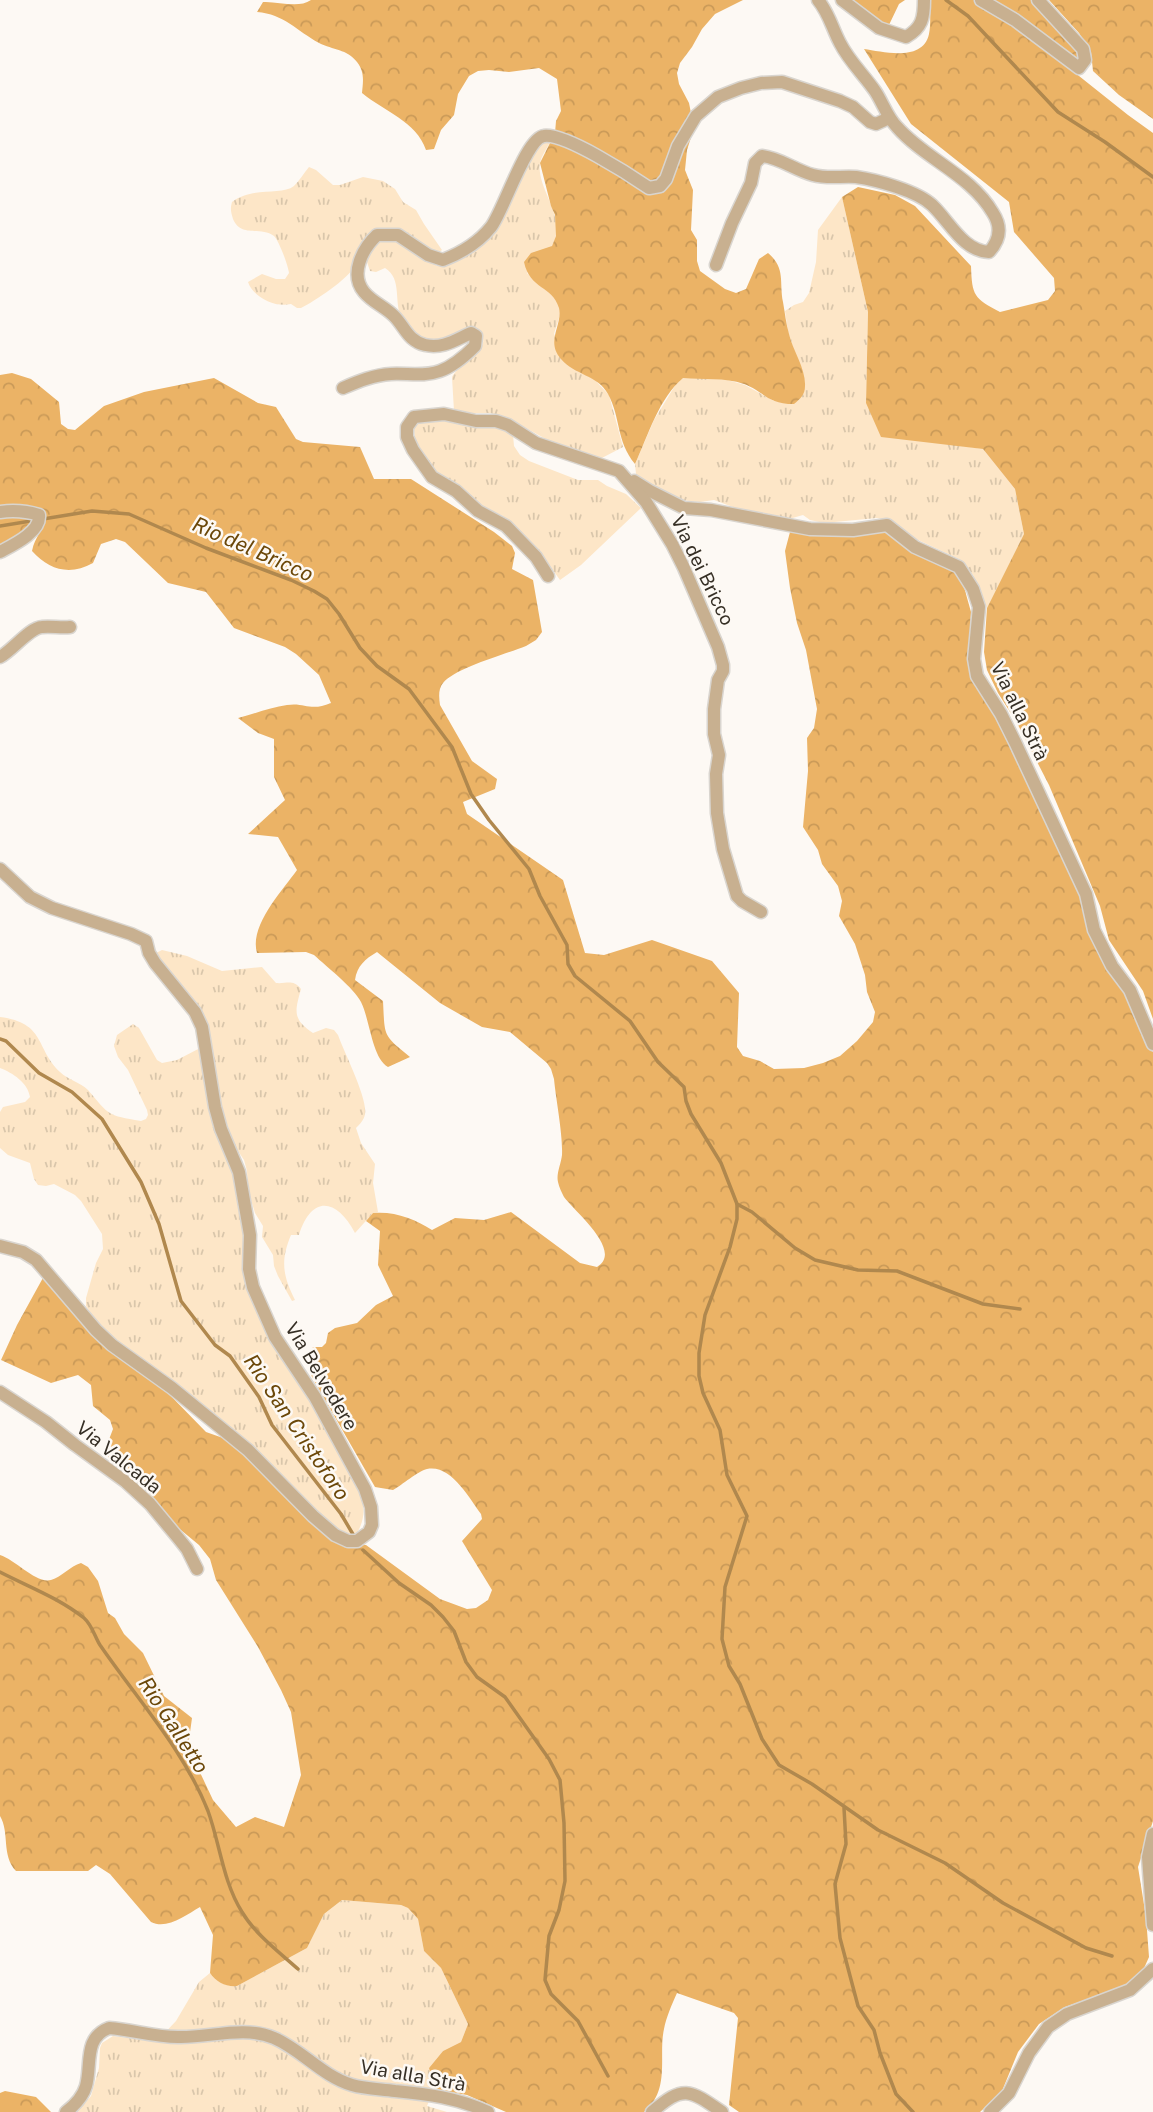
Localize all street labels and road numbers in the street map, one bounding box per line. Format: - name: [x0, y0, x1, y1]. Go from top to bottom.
- street label: Via dei Bricco: [667, 511, 739, 629]
- street label: Via alla Strà: [987, 658, 1053, 764]
- street label: Via Belvedere: [281, 1318, 363, 1434]
- street label: Via Valcada: [72, 1416, 166, 1498]
- street label: Via alla Strà: [359, 2055, 467, 2095]

